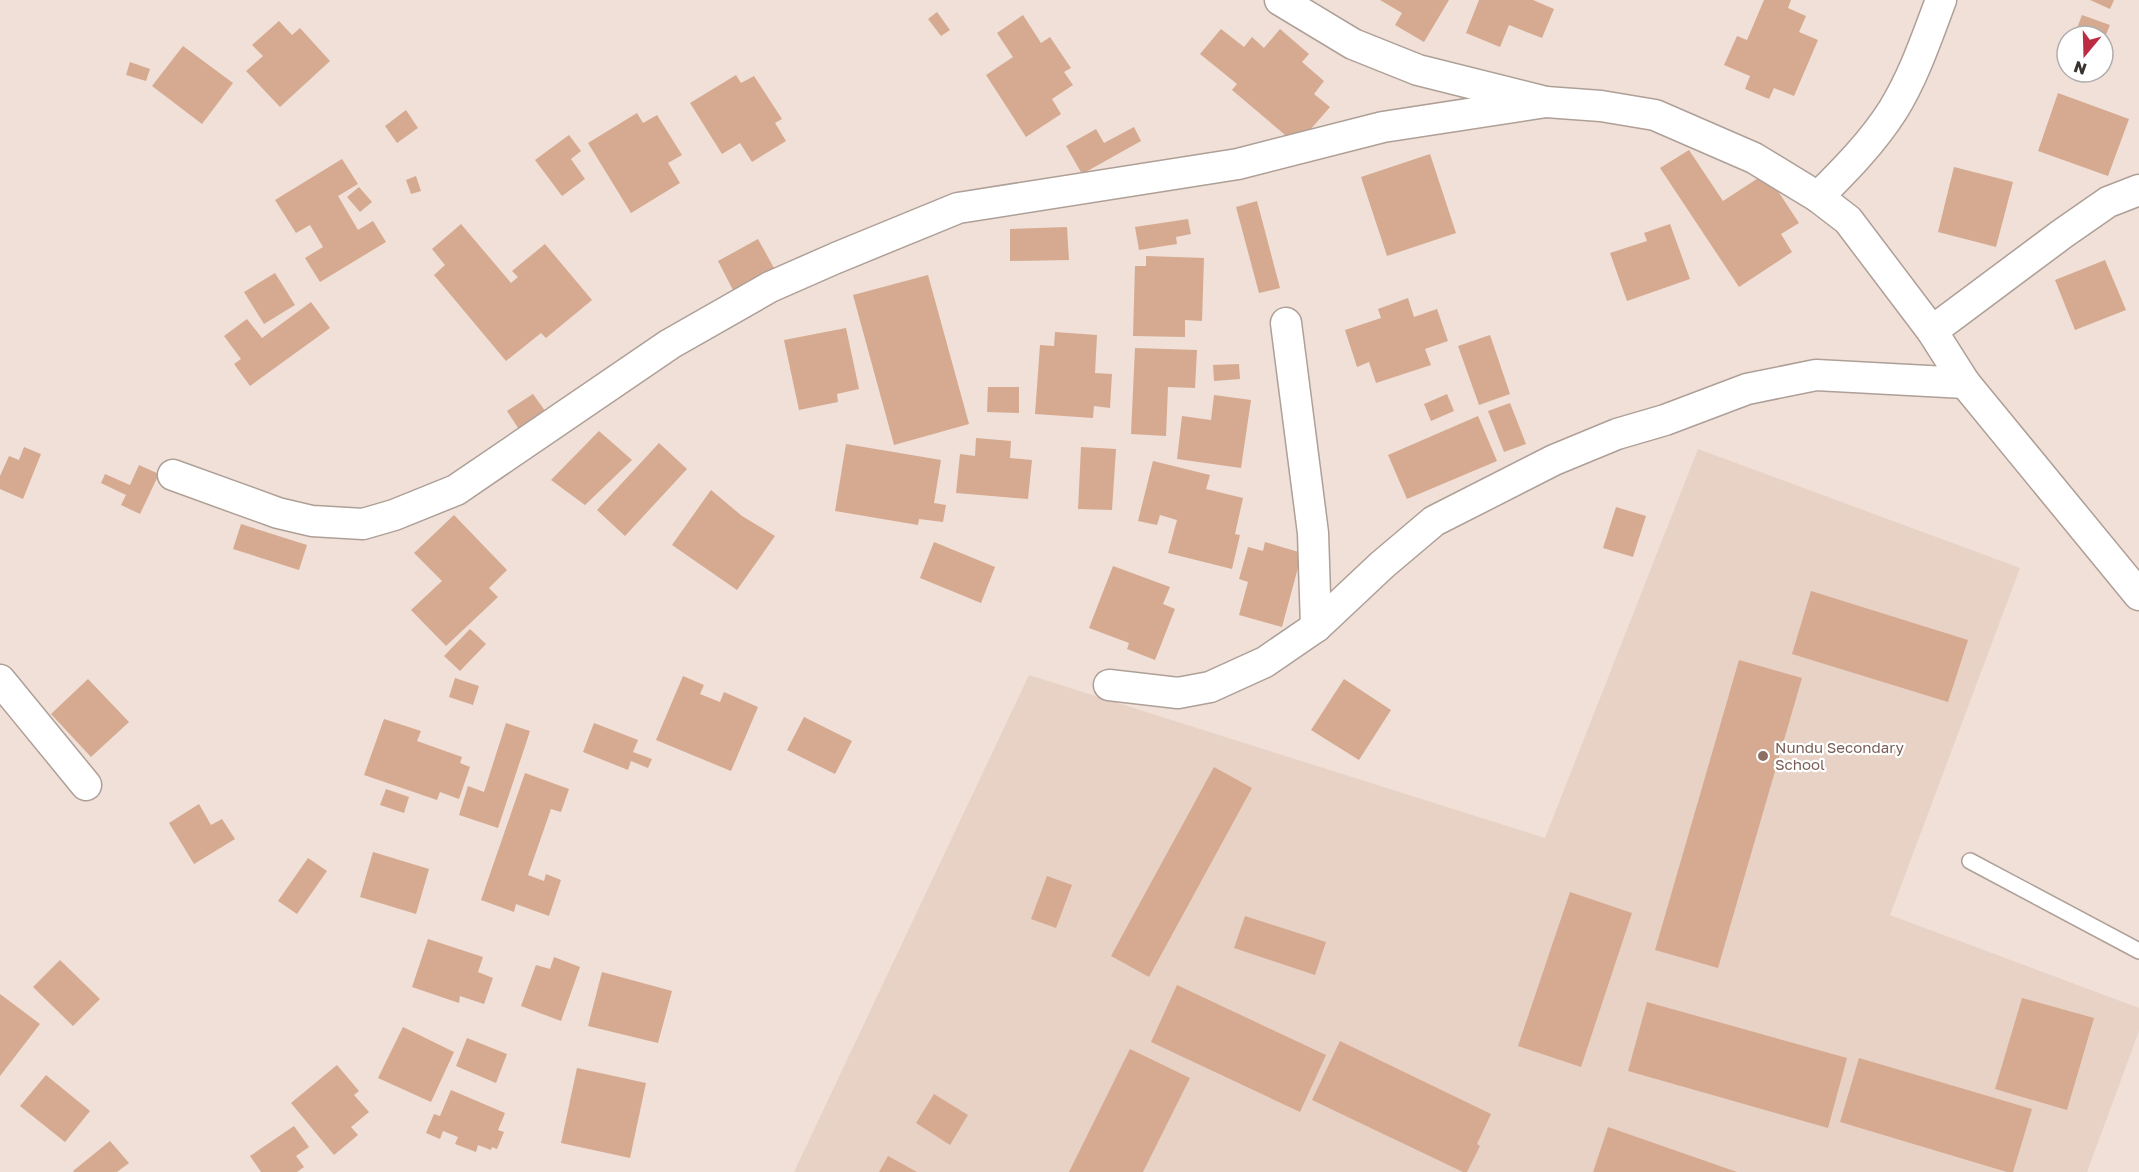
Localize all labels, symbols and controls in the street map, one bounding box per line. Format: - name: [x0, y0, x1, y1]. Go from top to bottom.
- north arrow: [2055, 24, 2115, 84]
- text: N: [2071, 57, 2089, 80]
- place label: Nundu Secondary School: [1775, 738, 1904, 773]
- marker: Nundu Secondary School: [1756, 749, 1770, 763]

